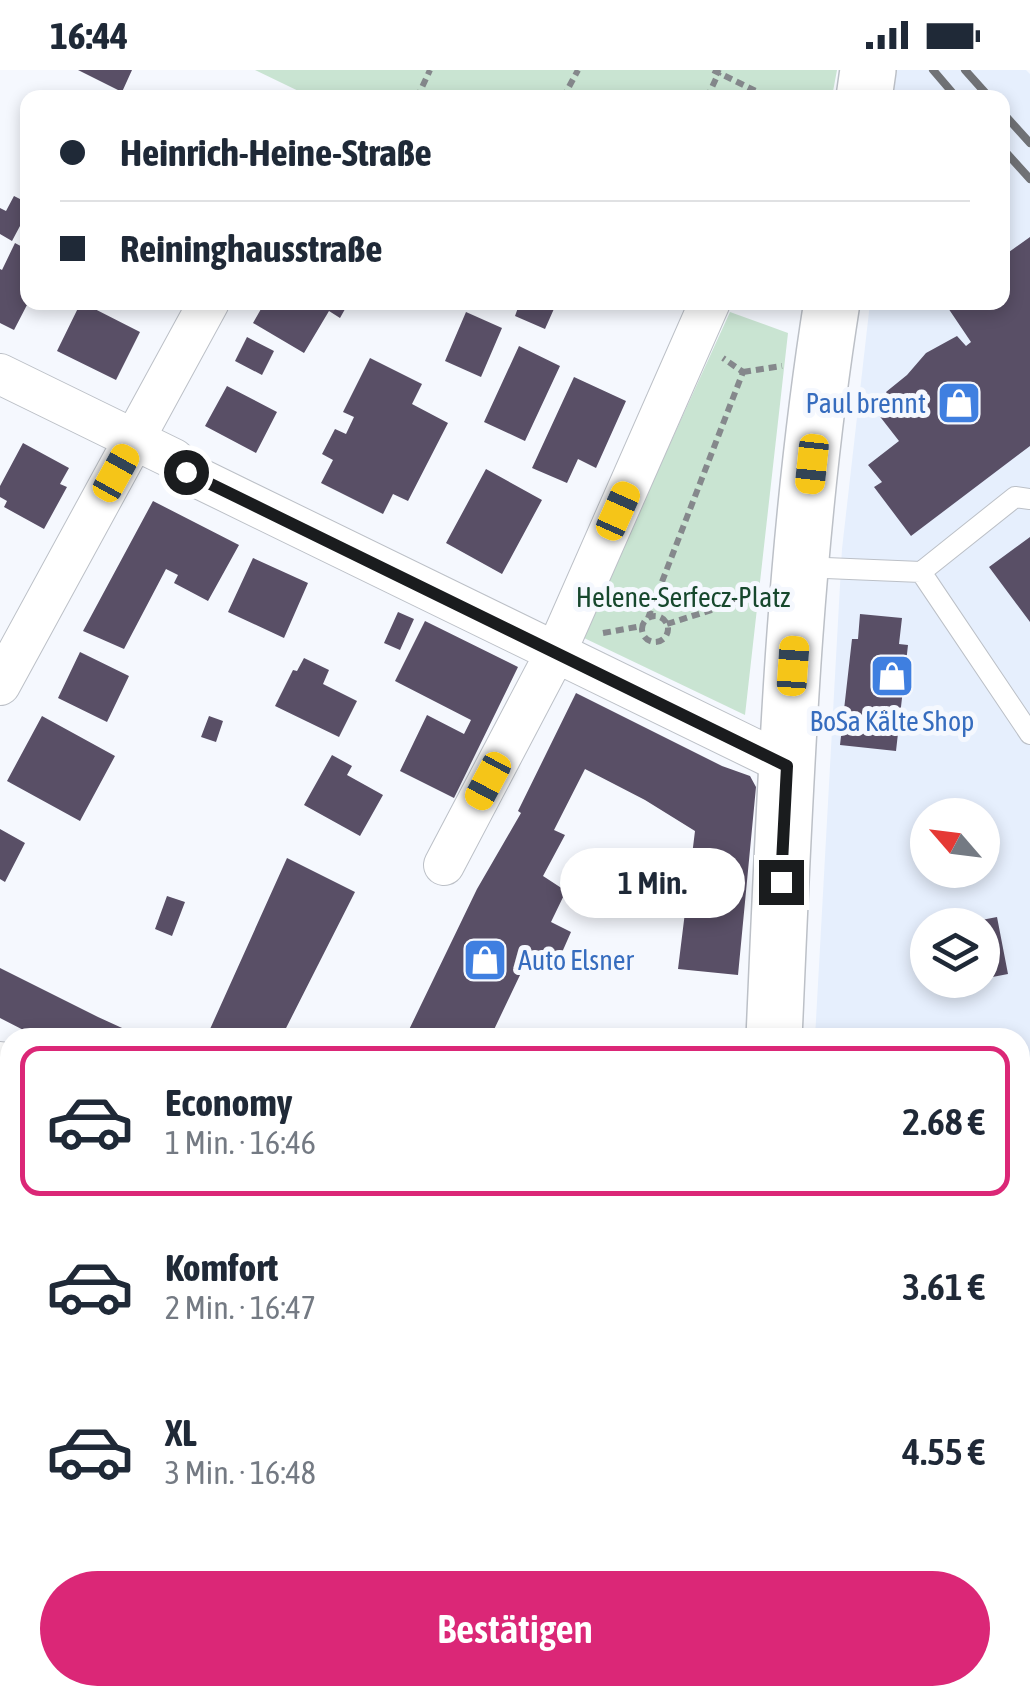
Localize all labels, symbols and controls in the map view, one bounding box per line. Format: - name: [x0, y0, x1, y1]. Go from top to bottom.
- text: 16:44: [50, 14, 128, 57]
- text: Heinrich-Heine-Straße: [120, 131, 432, 174]
- text: Reininghausstraße: [120, 227, 382, 270]
- shop icon: Paul brennt: [936, 380, 982, 426]
- place label: Paul brennt: [806, 387, 926, 419]
- car: [794, 433, 830, 495]
- car: [88, 439, 144, 507]
- route start: [164, 450, 209, 495]
- car: [592, 477, 644, 545]
- park label: Helene-Serfecz-Platz: [576, 581, 790, 613]
- car: [776, 635, 810, 697]
- shop icon: BoSa Kälte Shop: [869, 653, 915, 699]
- place label: BoSa Kälte Shop: [810, 705, 974, 737]
- car: [461, 747, 515, 815]
- north arrow: [910, 798, 1000, 888]
- map controls: [910, 798, 1000, 998]
- callout: 1 Min.: [561, 847, 746, 917]
- route end: [759, 860, 804, 905]
- text: 1 Min.: [618, 864, 687, 901]
- button: layers: [910, 908, 1000, 998]
- shop icon: Auto Elsner: [462, 937, 508, 983]
- place label: Auto Elsner: [518, 944, 635, 976]
- icon: car: [45, 1076, 135, 1166]
- text: Economy: [165, 1081, 292, 1124]
- text: 2.68 €: [902, 1100, 985, 1143]
- text: 1 Min. · 16:46: [165, 1124, 316, 1161]
- icon: car: [45, 1241, 135, 1331]
- text: Komfort: [165, 1246, 278, 1289]
- text: 3.61 €: [902, 1265, 985, 1308]
- text: 2 Min. · 16:47: [165, 1289, 316, 1326]
- icon: car: [45, 1406, 135, 1496]
- text: XL: [165, 1411, 197, 1454]
- text: 4.55 €: [902, 1430, 985, 1473]
- text: 3 Min. · 16:48: [165, 1454, 316, 1491]
- button: Bestätigen: [40, 1571, 990, 1686]

